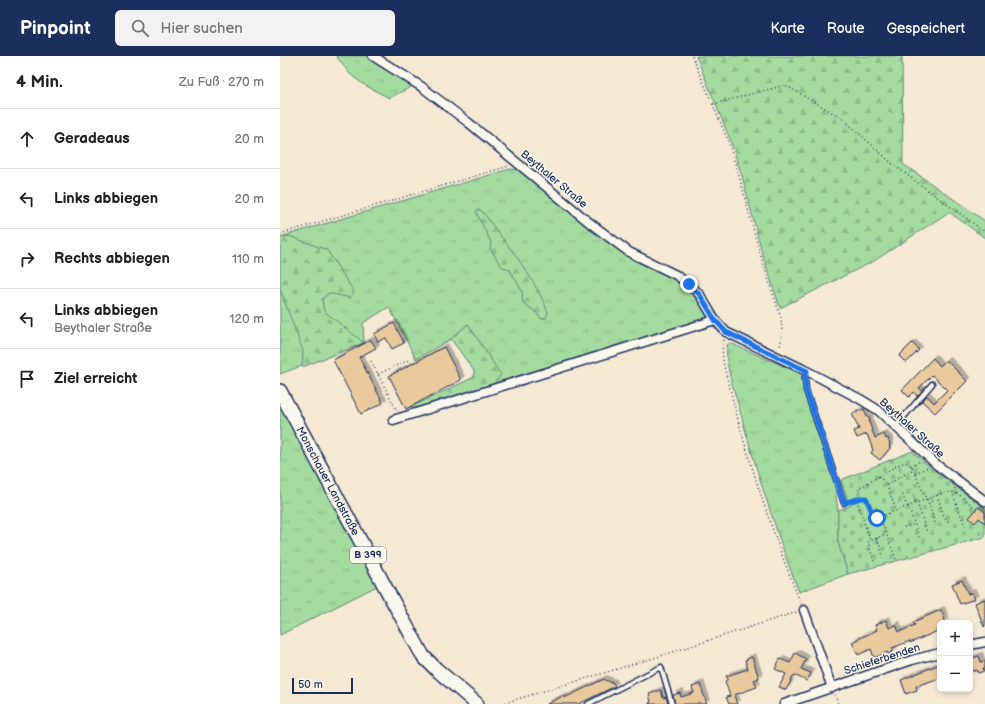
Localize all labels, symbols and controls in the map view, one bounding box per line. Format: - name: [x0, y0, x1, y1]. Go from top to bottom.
- search box: [115, 10, 395, 46]
- text: Pinpoint: [20, 17, 91, 40]
- icon: search: [129, 17, 151, 39]
- text: Hier suchen: [161, 19, 243, 38]
- text: Karte: [771, 20, 805, 37]
- text: Route: [827, 20, 865, 37]
- text: Gespeichert: [887, 20, 965, 37]
- text: 4 Min.: [16, 72, 63, 92]
- text: Zu Fuß · 270 m: [179, 74, 264, 90]
- icon: ahead: [16, 128, 38, 150]
- text: Geradeaus: [54, 129, 130, 148]
- text: 20 m: [234, 131, 264, 147]
- street label: Beythaler Straße: [518, 147, 590, 211]
- icon: left: [16, 188, 38, 210]
- text: Links abbiegen: [54, 189, 158, 208]
- text: 20 m: [234, 191, 264, 207]
- icon: right: [16, 248, 38, 270]
- text: Rechts abbiegen: [54, 249, 170, 268]
- text: 110 m: [232, 251, 264, 267]
- route end: [680, 275, 698, 293]
- text: Links abbiegen: [54, 301, 158, 320]
- icon: left: [16, 308, 38, 330]
- text: 120 m: [229, 311, 264, 327]
- text: Beythaler Straße: [54, 320, 152, 336]
- icon: arrive: [16, 368, 38, 390]
- text: Ziel erreicht: [54, 369, 137, 388]
- street label: Beythaler Straße: [877, 395, 948, 461]
- street label: Monschauer Landstraße: [294, 424, 363, 538]
- route start: [868, 509, 886, 527]
- road number: B 399: [350, 547, 386, 563]
- map controls: [937, 620, 973, 692]
- button: +: [937, 620, 973, 656]
- street label: Schieferbenden: [842, 641, 922, 677]
- button: −: [937, 656, 973, 692]
- scale bar: [292, 676, 353, 695]
- text: 50 m: [298, 678, 323, 691]

